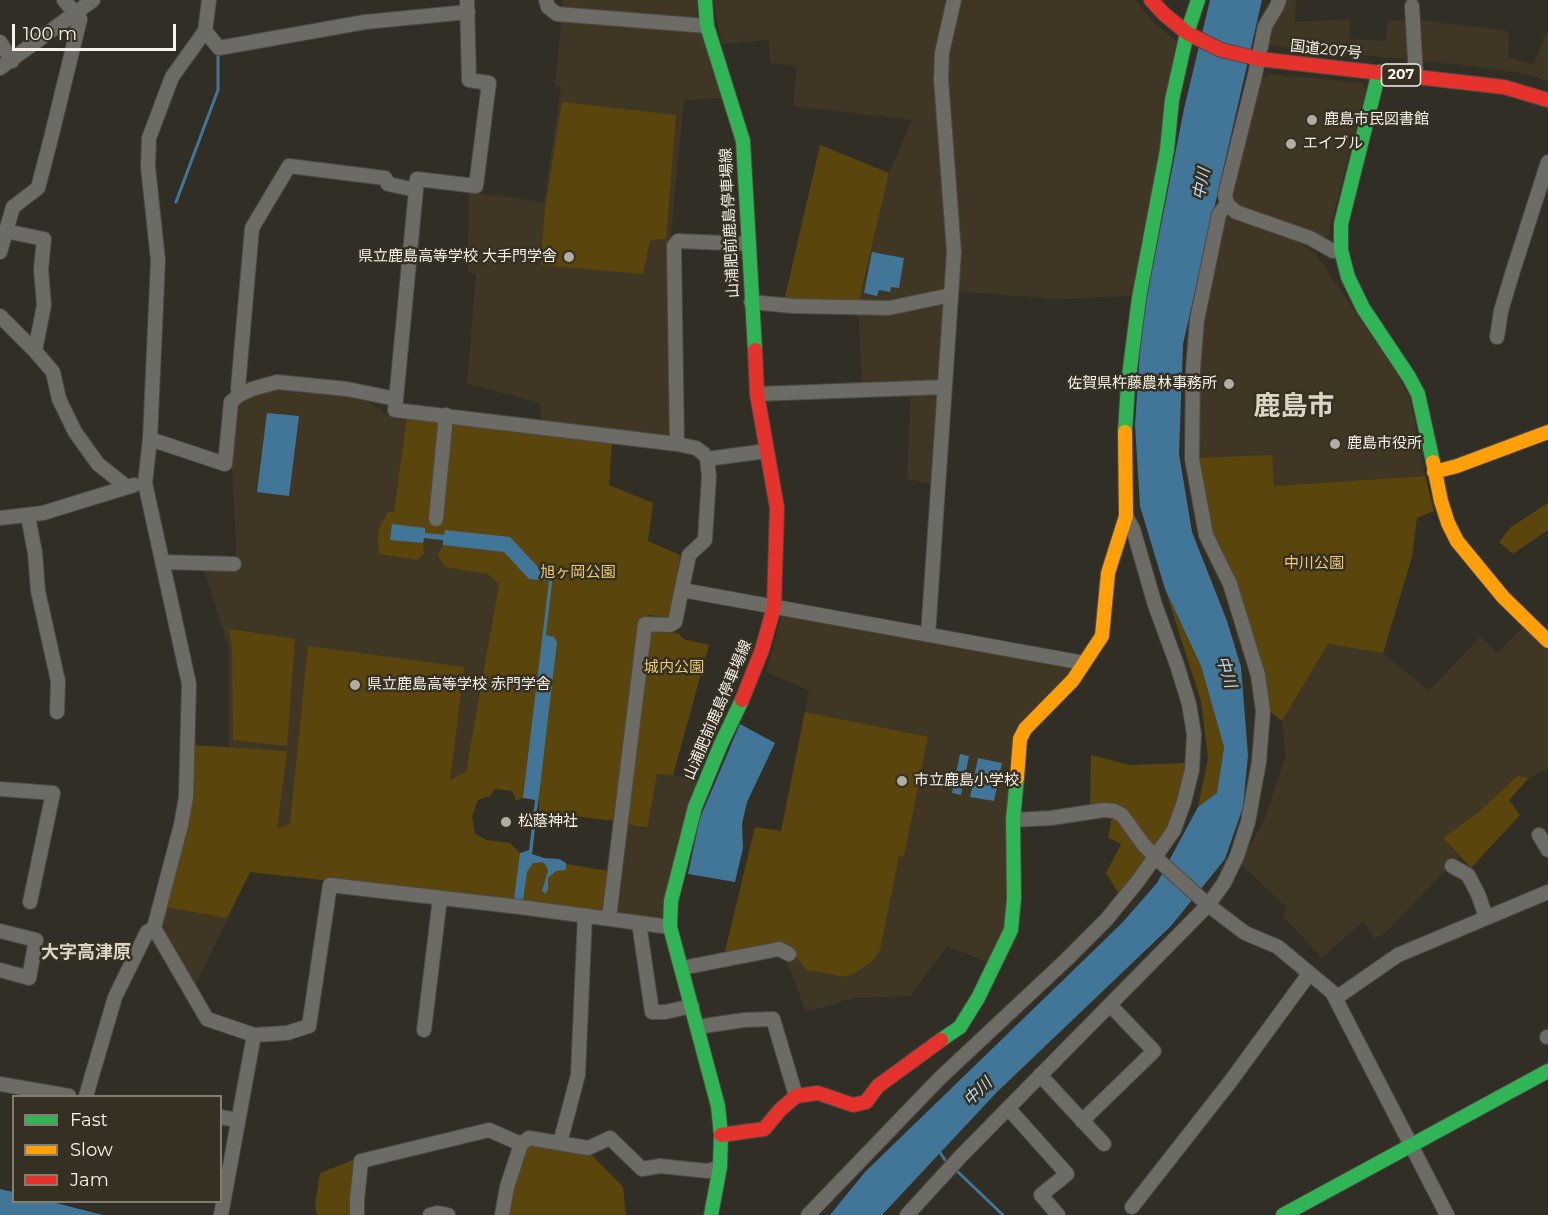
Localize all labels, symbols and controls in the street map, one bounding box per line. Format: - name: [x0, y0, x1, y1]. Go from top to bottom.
- scale bar: [15, 12, 178, 50]
- text: 100 m: [23, 23, 77, 45]
- street label: 国道207号: [1289, 37, 1363, 63]
- road number: 207: [1382, 64, 1420, 86]
- place label: 鹿島市民図書館: [1324, 111, 1429, 129]
- marker: 鹿島市民図書館: [1305, 113, 1319, 127]
- place label: エイブル: [1303, 135, 1363, 153]
- marker: エイブル: [1284, 137, 1298, 151]
- street label: 山浦肥前鹿島停車場線: [717, 148, 743, 298]
- water label: 中川: [1190, 166, 1214, 202]
- place label: 県立鹿島高等学校 大手門学舎: [358, 248, 557, 266]
- marker: 県立鹿島高等学校 大手門学舎: [562, 250, 576, 264]
- place label: 佐賀県杵藤農林事務所: [1067, 375, 1217, 393]
- marker: 佐賀県杵藤農林事務所: [1222, 377, 1236, 391]
- district label: 鹿島市: [1254, 391, 1334, 423]
- place label: 鹿島市役所: [1347, 435, 1422, 453]
- marker: 鹿島市役所: [1328, 437, 1342, 451]
- park label: 中川公園: [1284, 555, 1344, 573]
- park label: 旭ヶ岡公園: [541, 564, 615, 582]
- street label: 山浦肥前鹿島停車場線: [680, 637, 756, 783]
- water label: 中川: [1212, 654, 1240, 690]
- park label: 城内公園: [644, 659, 704, 677]
- place label: 県立鹿島高等学校 赤門学舎: [367, 676, 551, 694]
- marker: 県立鹿島高等学校 赤門学舎: [348, 678, 362, 692]
- place label: 市立鹿島小学校: [914, 772, 1019, 790]
- marker: 市立鹿島小学校: [895, 774, 909, 788]
- place label: 松蔭神社: [518, 813, 578, 831]
- marker: 松蔭神社: [499, 815, 513, 829]
- district label: 大字高津原: [41, 942, 131, 964]
- water label: 中川: [960, 1074, 996, 1110]
- legend: [12, 1095, 222, 1203]
- text: Fast: [70, 1109, 108, 1131]
- text: Slow: [70, 1139, 113, 1161]
- text: Jam: [70, 1169, 109, 1191]

